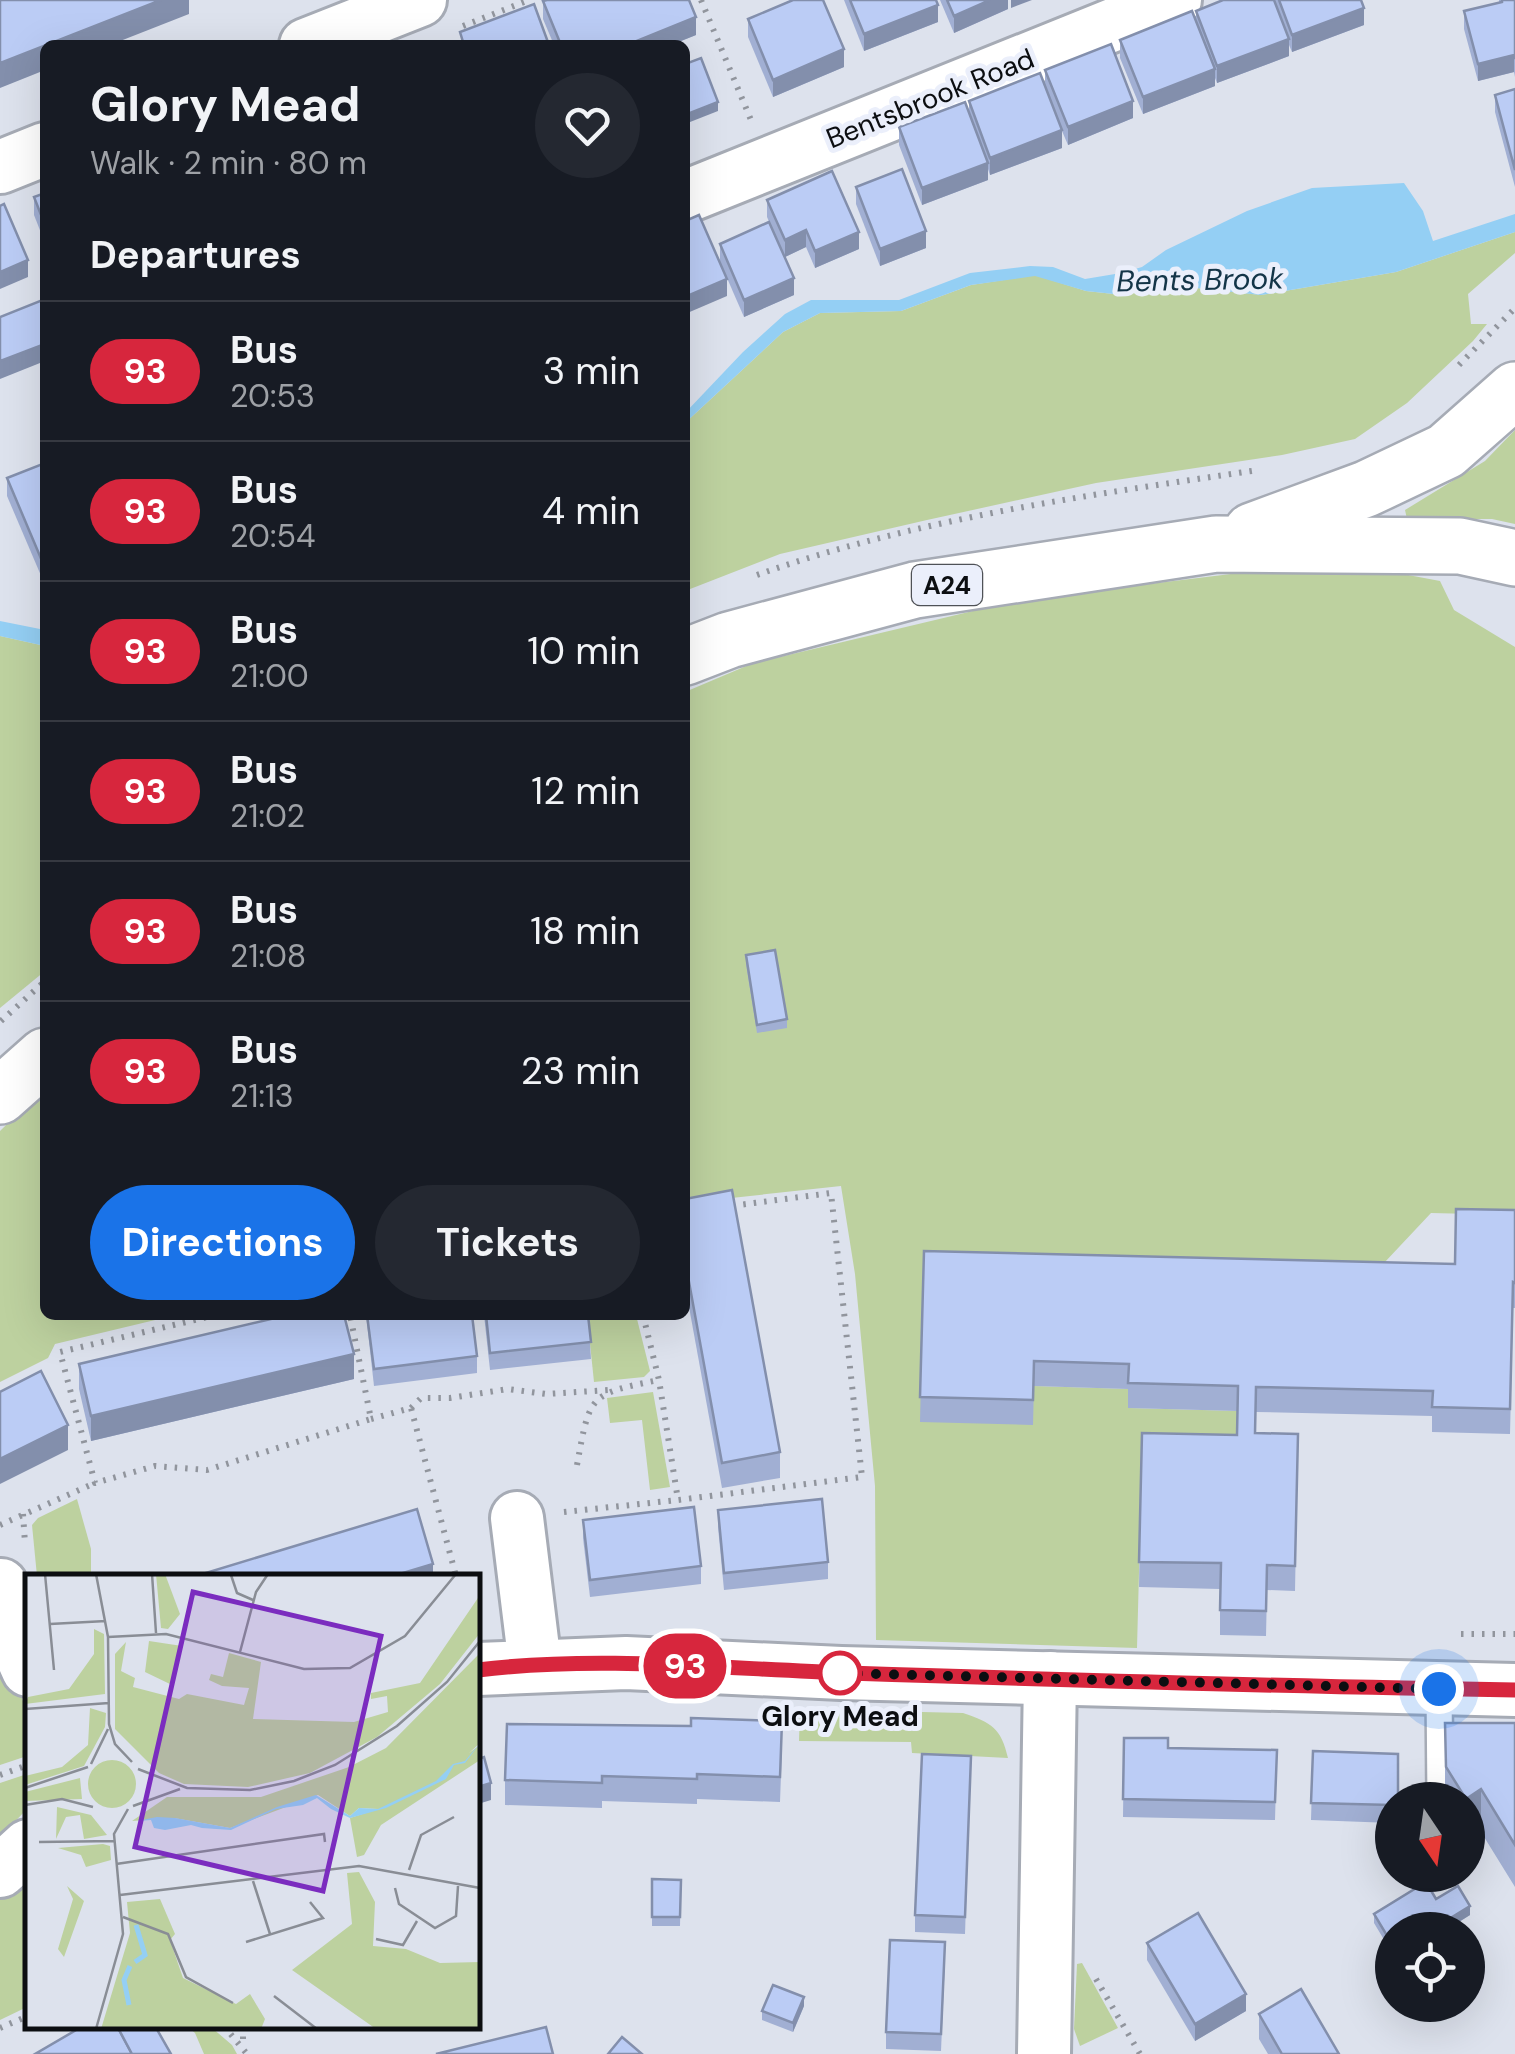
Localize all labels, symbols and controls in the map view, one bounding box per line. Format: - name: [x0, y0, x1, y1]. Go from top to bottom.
- street label: Bentsbrook Road: [821, 40, 1040, 157]
- text: Glory Mead: [90, 73, 360, 136]
- button: heart: [535, 73, 640, 178]
- text: Walk · 2 min · 80 m: [90, 142, 367, 184]
- text: Departures: [90, 230, 301, 280]
- water label: Bents Brook: [1116, 259, 1285, 300]
- text: Bus: [230, 325, 298, 375]
- text: 3 min: [543, 346, 640, 396]
- text: 93: [123, 348, 167, 394]
- text: 20:53: [230, 375, 315, 417]
- text: Bus: [230, 465, 298, 515]
- text: 4 min: [542, 486, 640, 536]
- text: 93: [123, 488, 167, 534]
- text: 20:54: [230, 515, 315, 557]
- road number: A24: [912, 565, 982, 605]
- text: Bus: [230, 605, 298, 655]
- text: 10 min: [527, 626, 640, 676]
- text: 93: [123, 628, 167, 674]
- text: 21:00: [230, 655, 309, 697]
- text: Bus: [230, 745, 298, 795]
- text: 12 min: [531, 766, 640, 816]
- text: 93: [123, 768, 167, 814]
- text: 21:02: [230, 795, 305, 837]
- text: Bus: [230, 885, 298, 935]
- text: 18 min: [530, 906, 640, 956]
- text: 93: [123, 908, 167, 954]
- text: 21:08: [230, 935, 306, 977]
- text: Bus: [230, 1025, 298, 1075]
- text: 23 min: [521, 1046, 640, 1096]
- text: 93: [123, 1048, 167, 1094]
- text: 21:13: [230, 1075, 294, 1117]
- button: Directions: [90, 1185, 355, 1300]
- button: Tickets: [375, 1185, 640, 1300]
- inset map: [25, 1574, 480, 2029]
- line badge: 93: [640, 1634, 730, 1698]
- text: 93: [663, 1643, 707, 1689]
- marker: Glory Mead: [819, 1652, 861, 1694]
- your location: [1414, 1664, 1464, 1714]
- place label: Glory Mead: [761, 1698, 919, 1735]
- north arrow: [1375, 1782, 1485, 1892]
- map controls: [1375, 1782, 1485, 2022]
- button: locate: [1375, 1912, 1485, 2022]

